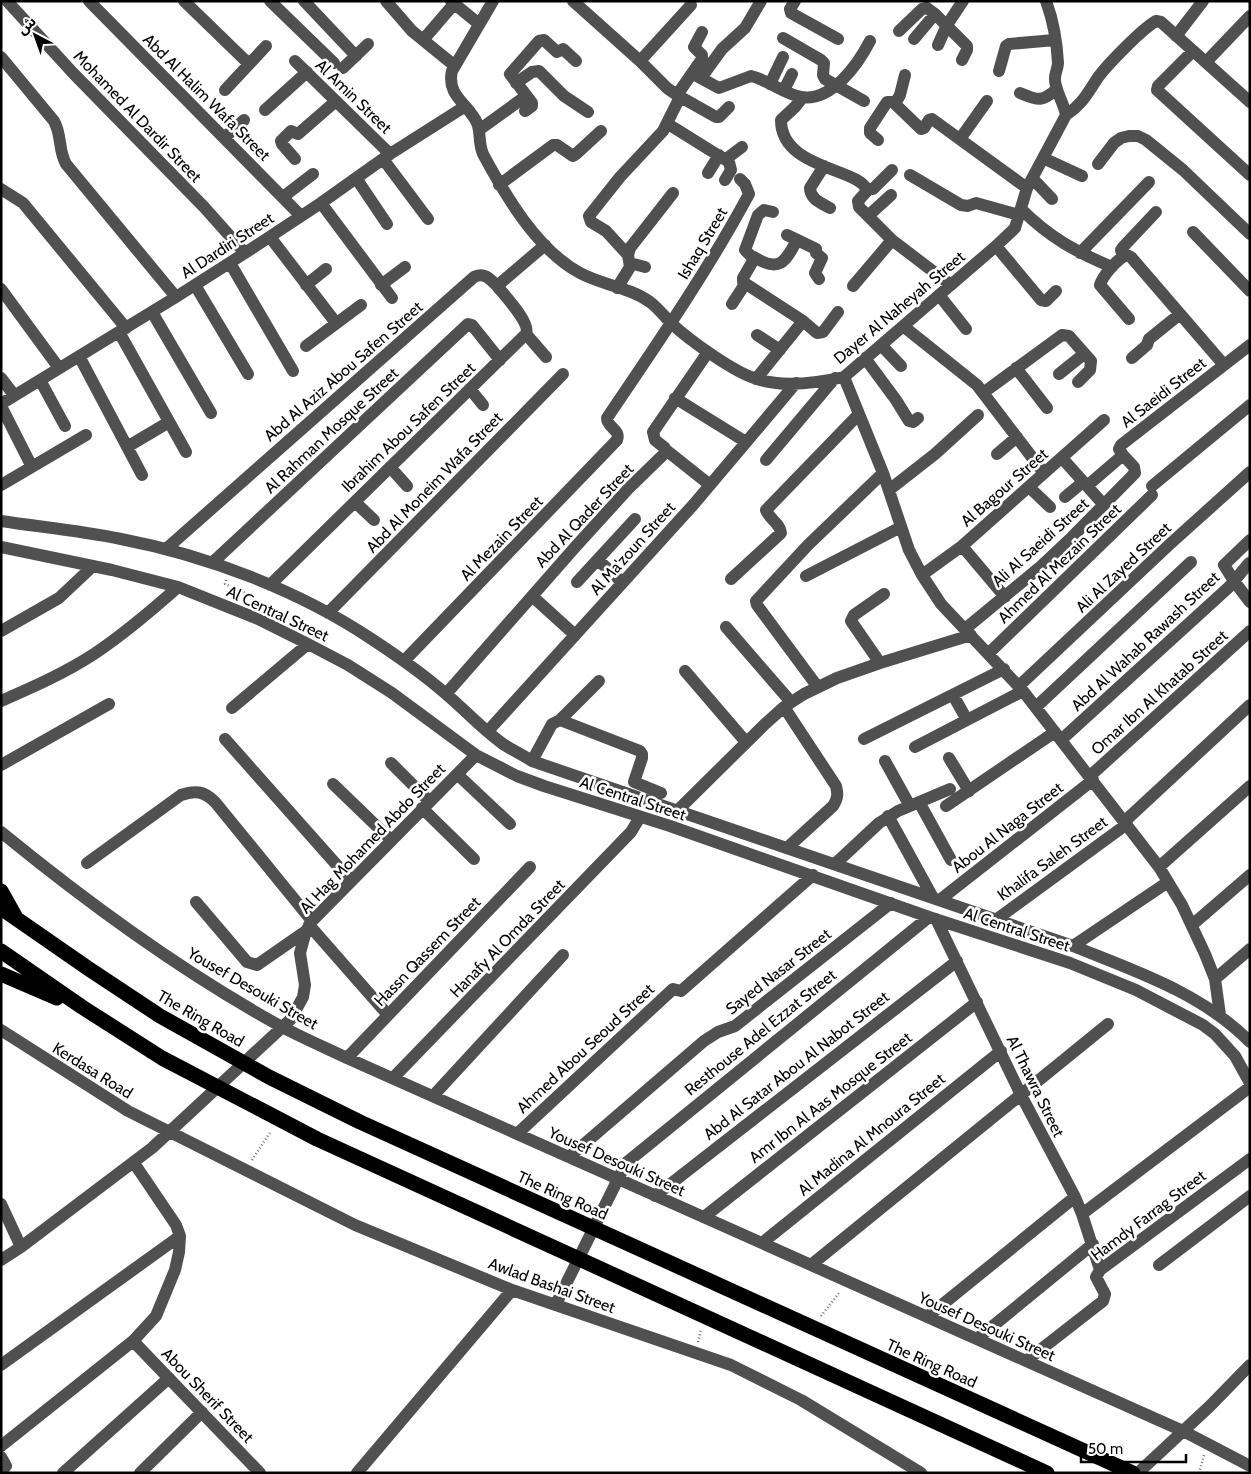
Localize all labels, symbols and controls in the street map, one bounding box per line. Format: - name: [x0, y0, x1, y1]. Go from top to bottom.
- north arrow: [10, 10, 60, 60]
- text: ش: [13, 12, 40, 38]
- street label: Abd Al Halim Wafa Street: [139, 30, 274, 165]
- street label: Mohamed Al Dardir Street: [70, 46, 206, 187]
- street label: Al Amin Street: [312, 55, 396, 138]
- street label: Ishaq Street: [674, 203, 732, 283]
- street label: Al Dardiri Street: [177, 208, 278, 282]
- street label: Dayer Al Naheyah Street: [830, 247, 969, 368]
- street label: Abd Al Aziz Abou Safen Street: [260, 297, 427, 445]
- street label: Al Saeidi Street: [1117, 353, 1210, 432]
- street label: Ibrahim Abou Safen Street: [338, 358, 480, 496]
- street label: Al Rahman Mosque Street: [261, 363, 403, 497]
- street label: Abd Al Moneim Wafa Street: [362, 408, 507, 556]
- street label: Al Bagour Street: [957, 444, 1052, 530]
- street label: Abd Al Qader Street: [531, 459, 638, 571]
- street label: Al Mezain Street: [456, 492, 547, 585]
- street label: Ali Al Saeidi Street: [988, 494, 1093, 591]
- street label: Al Ma'zoun Street: [586, 498, 679, 599]
- street label: Ahmed Al Mezain Street: [994, 499, 1125, 627]
- street label: Ali Al Zayed Street: [1072, 518, 1175, 616]
- street label: Abd Al Wahab Rawash Street: [1067, 567, 1224, 715]
- street label: Al Central Street: [224, 582, 332, 646]
- street label: Omar Ibn Al Khatab Street: [1087, 626, 1232, 759]
- street label: Al Hag Mohamed Abdo Street: [296, 759, 450, 917]
- street label: Al Central Street: [577, 772, 689, 825]
- street label: Abou Al Naga Street: [948, 778, 1067, 877]
- street label: Khalifa Saleh Street: [994, 812, 1112, 905]
- street label: Hanafy Al Omda Street: [446, 875, 569, 1001]
- street label: Hassn Qassem Street: [370, 892, 485, 1010]
- street label: Al Central Street: [961, 903, 1073, 956]
- street label: Sayed Nasar Street: [722, 924, 835, 1018]
- street label: Yousef Desouki Street: [183, 943, 322, 1034]
- street label: Resthouse Adel Ezzat Street: [681, 965, 840, 1099]
- street label: Ahmed Abou Seoud Street: [513, 979, 658, 1117]
- street label: The Ring Road: [154, 986, 248, 1051]
- street label: Abd Al Satar Abou Al Nabot Street: [700, 987, 893, 1144]
- street label: Amr Ibn Al Aas Mosque Street: [745, 1028, 916, 1167]
- street label: Al Thawra Street: [1003, 1032, 1069, 1141]
- street label: Kerdasa Road: [49, 1038, 136, 1103]
- street label: Al Madina Al Mnoura Street: [794, 1069, 949, 1200]
- street label: Yousef Desouki Street: [545, 1122, 689, 1200]
- street label: Hamdy Farrag Street: [1087, 1166, 1210, 1265]
- street label: The Ring Road: [515, 1167, 611, 1224]
- street label: Awlad Bashai Street: [486, 1254, 618, 1317]
- street label: Yousef Desouki Street: [915, 1287, 1059, 1365]
- street label: The Ring Road: [884, 1335, 980, 1392]
- street label: Abou Sherif Street: [158, 1344, 258, 1447]
- scale bar: [1081, 1432, 1186, 1464]
- text: 50 m: [1088, 1440, 1123, 1458]

